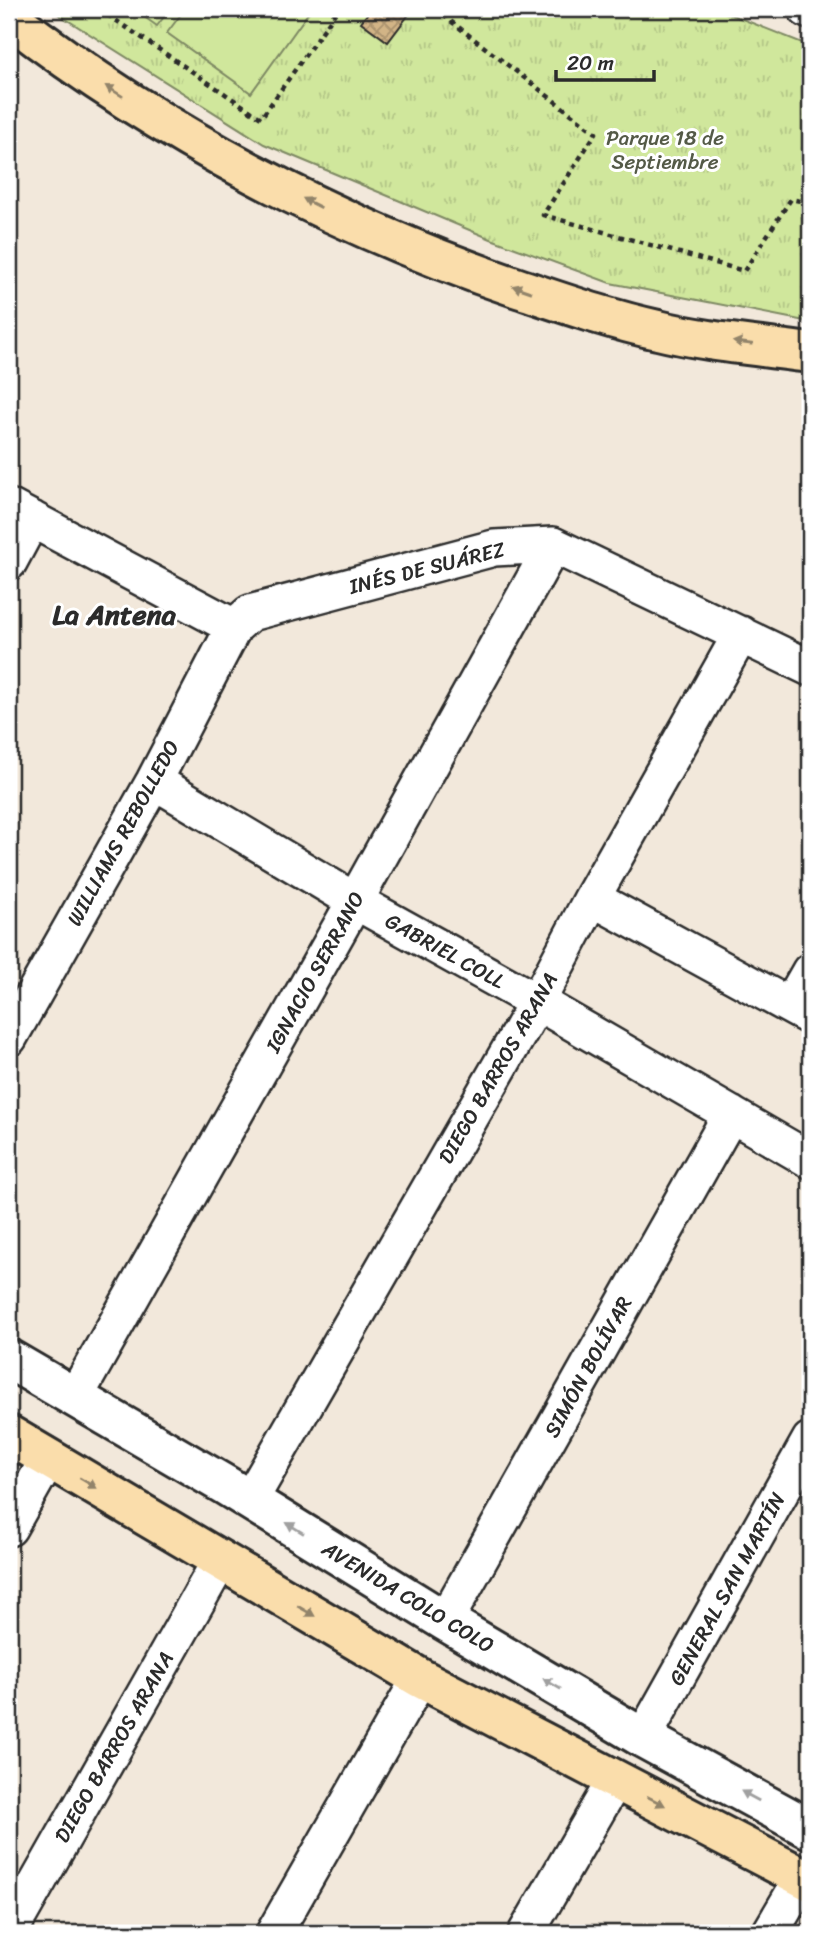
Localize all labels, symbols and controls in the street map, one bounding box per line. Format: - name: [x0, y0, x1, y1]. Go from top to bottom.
- scale bar: [556, 38, 654, 82]
- text: 20 m: [567, 44, 614, 82]
- one-way arrow: [104, 85, 124, 98]
- park label: Parque 18 de Septiembre: [606, 119, 724, 181]
- one-way arrow: [302, 198, 322, 209]
- one-way arrow: [512, 283, 533, 294]
- one-way arrow: [732, 337, 754, 348]
- street label: INÉS DE SUÁREZ: [344, 530, 509, 606]
- district label: La Antena: [52, 590, 177, 639]
- street label: WILLIAMS REBOLLEDO: [56, 733, 190, 933]
- street label: IGNACIO SERRANO: [254, 884, 375, 1061]
- street label: GABRIEL COLL: [378, 902, 512, 1000]
- street label: DIEGO BARROS ARANA: [427, 965, 569, 1171]
- street label: SIMÓN BOLÍVAR: [533, 1289, 643, 1445]
- one-way arrow: [79, 1476, 98, 1489]
- street label: GENERAL SAN MARTÍN: [658, 1485, 796, 1693]
- one-way arrow: [286, 1522, 305, 1534]
- street label: AVENIDA COLO COLO: [313, 1530, 502, 1664]
- one-way arrow: [296, 1604, 315, 1617]
- street label: DIEGO BARROS ARANA: [43, 1644, 185, 1850]
- one-way arrow: [543, 1678, 562, 1690]
- one-way arrow: [741, 1790, 760, 1802]
- one-way arrow: [646, 1795, 666, 1807]

